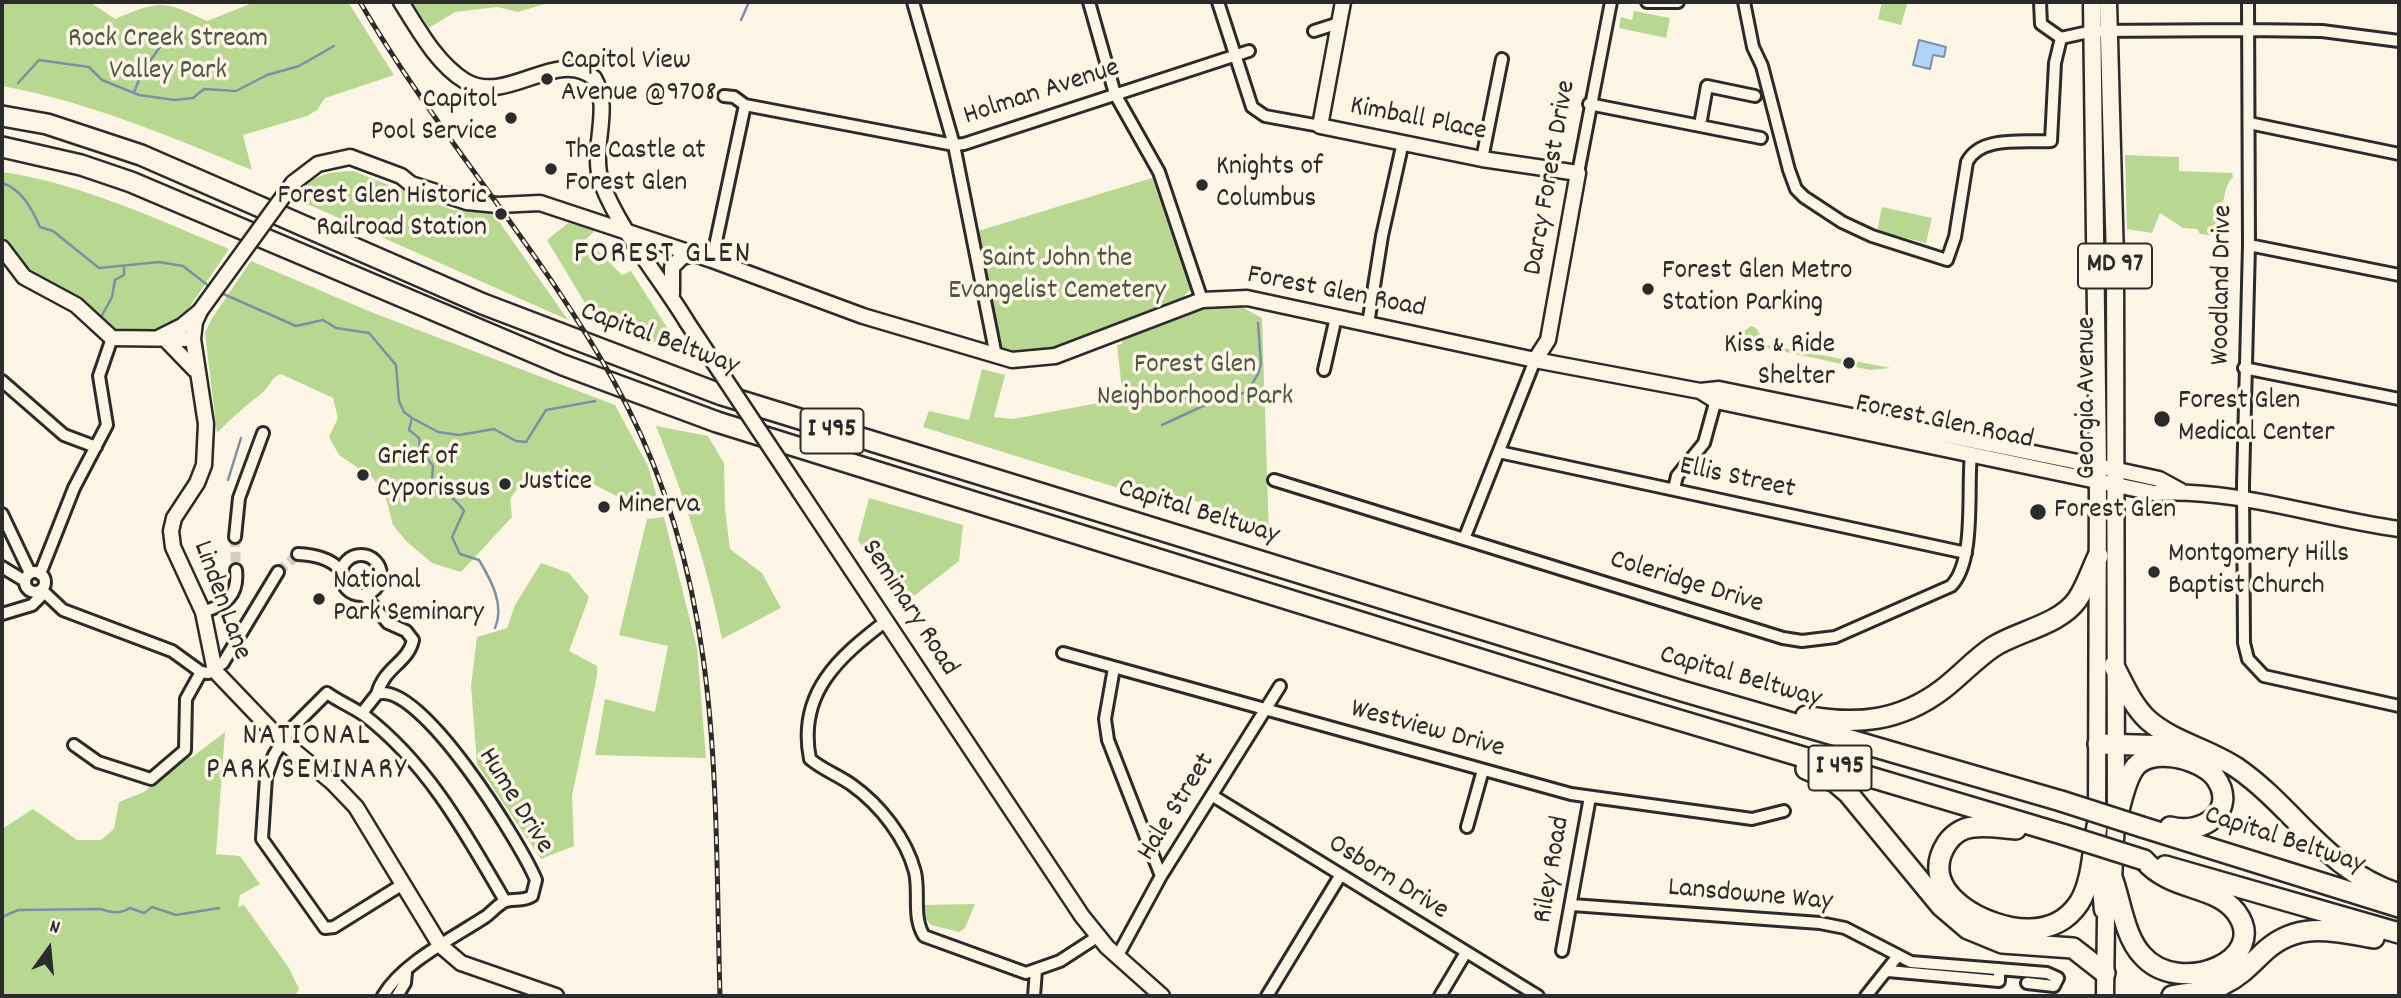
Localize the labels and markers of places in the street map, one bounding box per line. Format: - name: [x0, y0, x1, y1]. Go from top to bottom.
- place label: Capitol View Avenue @9708: [561, 46, 716, 112]
- marker: Capitol View Avenue @9708: [539, 71, 555, 87]
- place label: Capitol Pool Service: [371, 85, 497, 151]
- marker: Capitol Pool Service: [503, 110, 519, 126]
- place label: The Castle at Forest Glen: [565, 136, 706, 202]
- place label: Knights of Columbus: [1216, 152, 1323, 218]
- marker: The Castle at Forest Glen: [543, 161, 559, 177]
- marker: Knights of Columbus: [1194, 177, 1210, 193]
- place label: Forest Glen Historic Railroad Station: [278, 181, 487, 247]
- marker: Forest Glen Historic Railroad Station: [493, 206, 509, 222]
- place label: Forest Glen Metro Station Parking: [1662, 256, 1853, 322]
- marker: Forest Glen Metro Station Parking: [1640, 281, 1656, 297]
- place label: Kiss & Ride Shelter: [1724, 330, 1835, 396]
- marker: Kiss & Ride Shelter: [1841, 355, 1857, 371]
- place label: Forest Glen Medical Center: [2178, 386, 2335, 452]
- marker: Forest Glen Medical Center: [2152, 409, 2172, 429]
- place label: Grief of Cyporissus: [377, 442, 490, 508]
- marker: Grief of Cyporissus: [355, 467, 371, 483]
- place label: Justice: [519, 467, 592, 501]
- marker: Justice: [497, 476, 513, 492]
- place label: Minerva: [618, 490, 700, 524]
- place label: Forest Glen: [2054, 495, 2176, 529]
- marker: Minerva: [596, 499, 612, 515]
- marker: Forest Glen: [2028, 502, 2048, 522]
- place label: Montgomery Hills Baptist Church: [2168, 539, 2349, 605]
- marker: Montgomery Hills Baptist Church: [2146, 564, 2162, 580]
- place label: National Park Seminary: [333, 566, 484, 632]
- marker: National Park Seminary: [311, 591, 327, 607]

